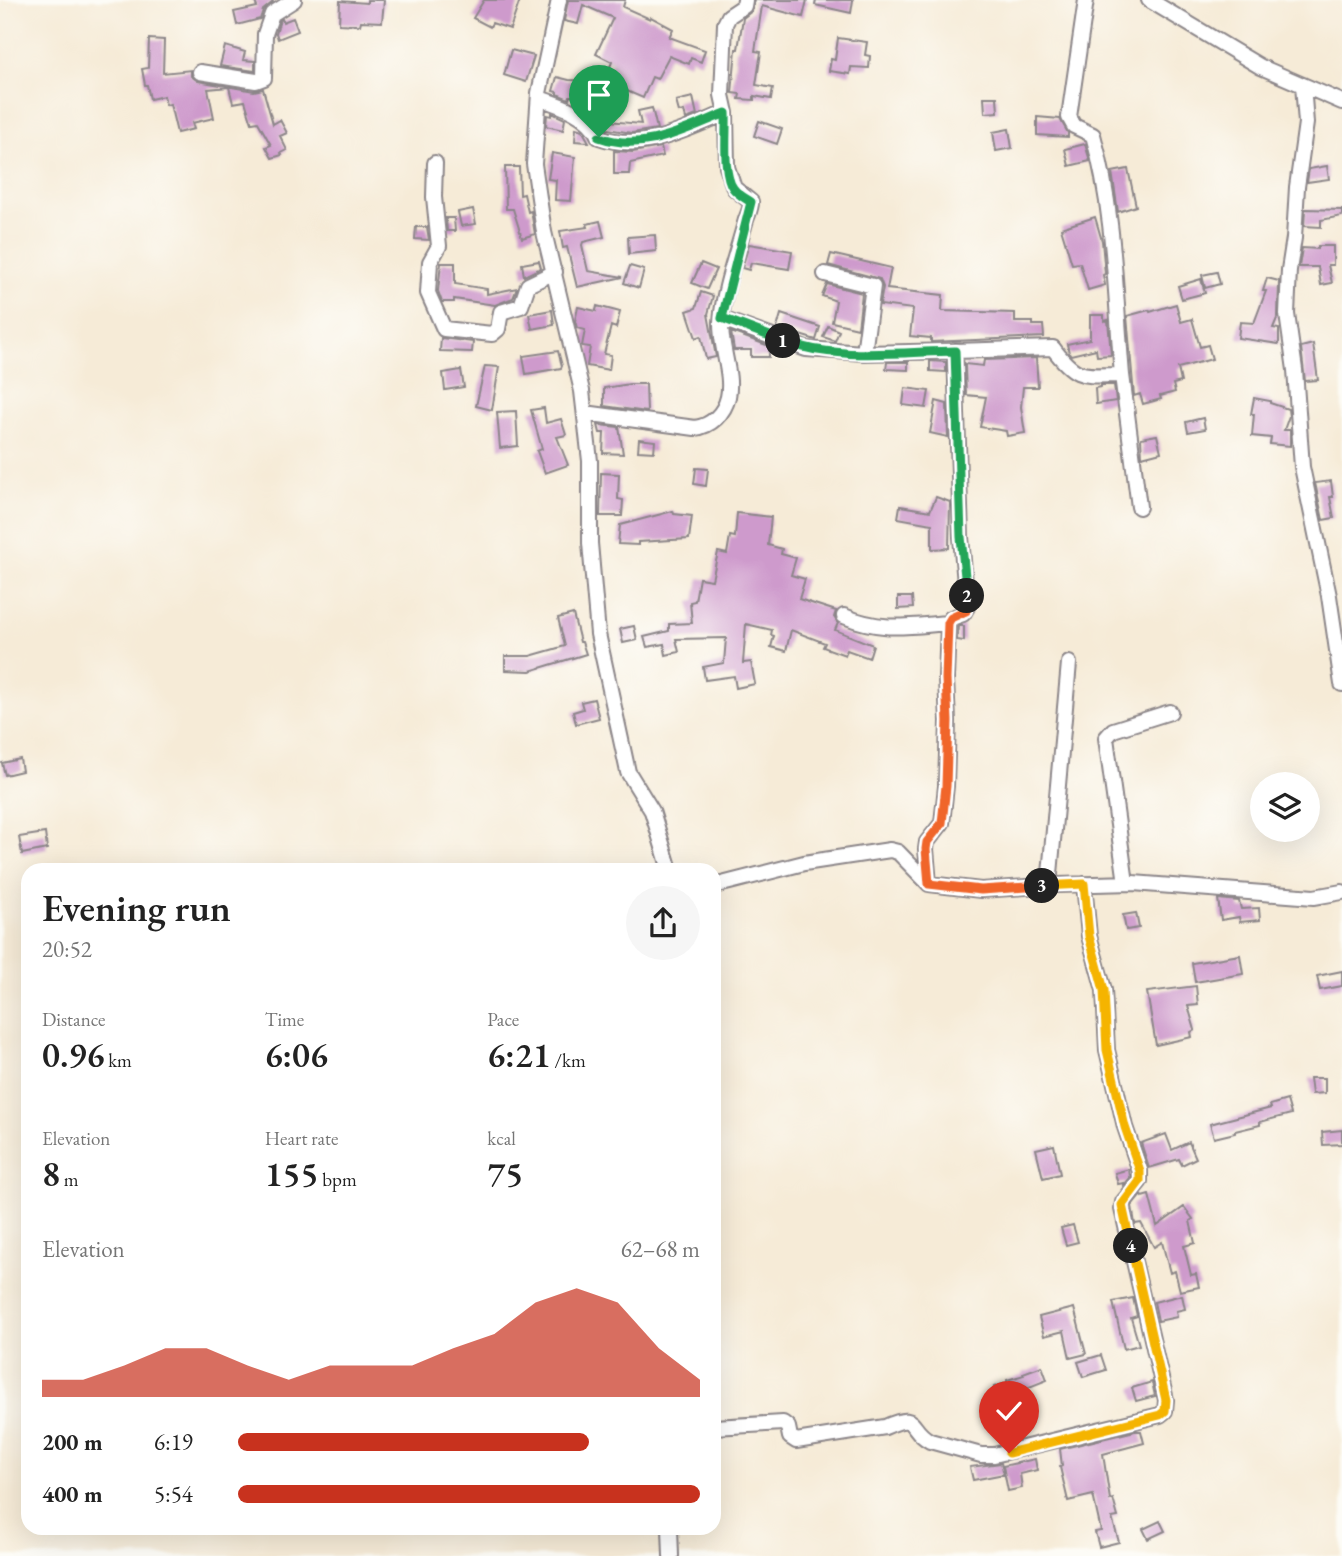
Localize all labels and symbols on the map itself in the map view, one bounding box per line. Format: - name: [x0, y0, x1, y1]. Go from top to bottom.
- pin: [569, 65, 629, 137]
- pin: 1: [766, 324, 800, 358]
- pin: 2: [950, 578, 984, 614]
- pin: 3: [1024, 868, 1060, 903]
- pin: 4: [1114, 1228, 1148, 1264]
- pin: [979, 1381, 1039, 1453]

